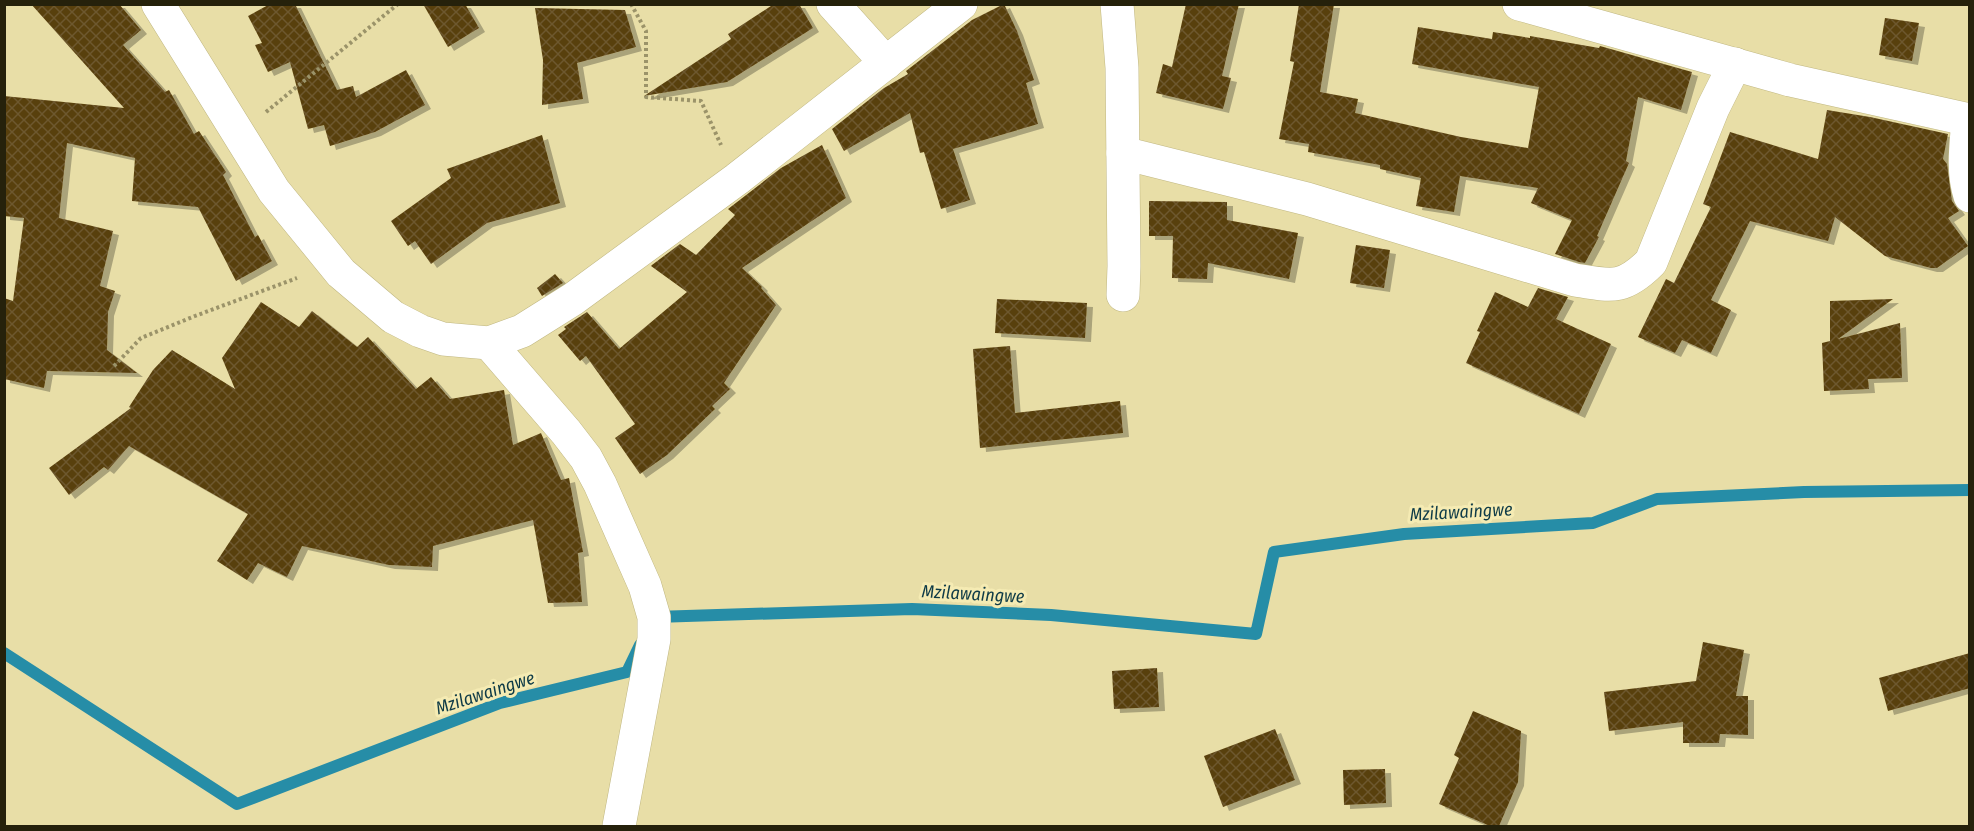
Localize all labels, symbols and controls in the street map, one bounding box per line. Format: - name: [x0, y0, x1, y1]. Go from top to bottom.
- water label: Mzilawaingwe: [1409, 498, 1513, 526]
- water label: Mzilawaingwe: [921, 580, 1025, 608]
- water label: Mzilawaingwe: [433, 667, 538, 719]

